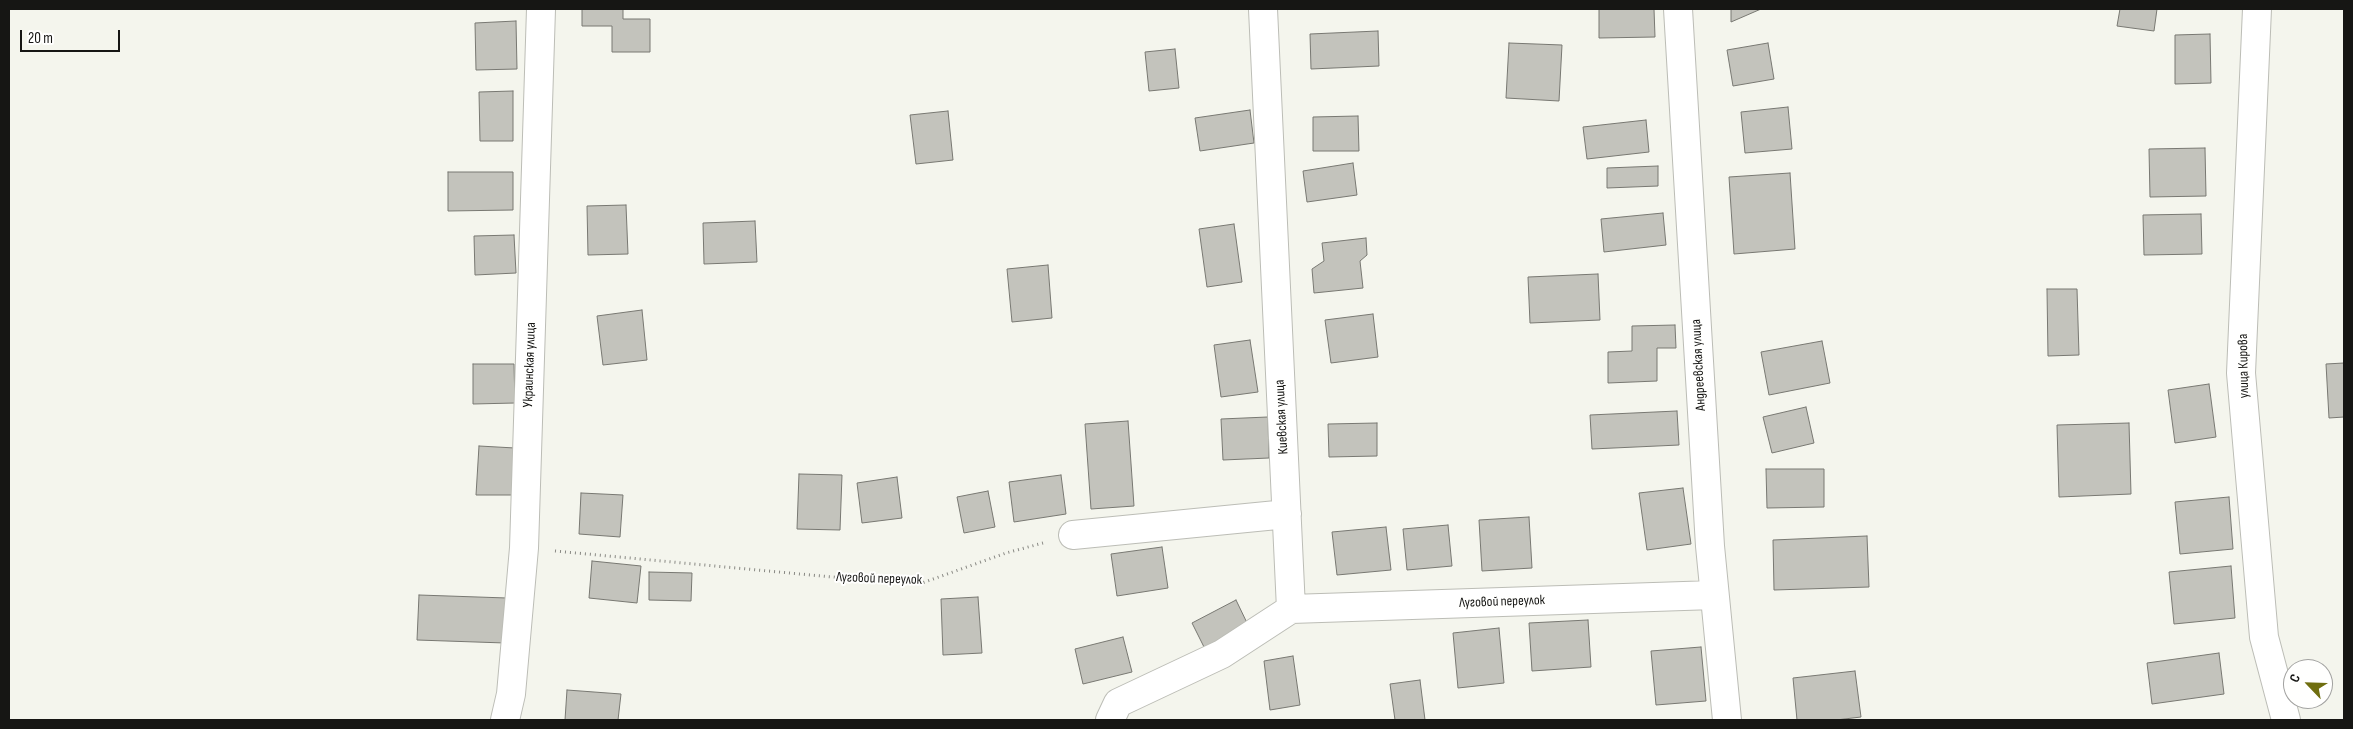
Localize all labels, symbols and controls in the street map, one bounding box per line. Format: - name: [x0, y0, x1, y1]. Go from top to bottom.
- scale bar: [22, 20, 122, 52]
- text: 20 m: [28, 29, 53, 48]
- street label: Андреевская улица: [1688, 319, 1710, 411]
- street label: Украинская улица: [520, 322, 540, 408]
- street label: улица Кирова: [2235, 334, 2253, 398]
- street label: Киевская улица: [1272, 379, 1292, 455]
- street label: Луговой переулок: [836, 569, 922, 589]
- street label: Луговой переулок: [1459, 592, 1545, 612]
- north arrow: [2283, 659, 2333, 709]
- text: С: [2286, 671, 2304, 685]

